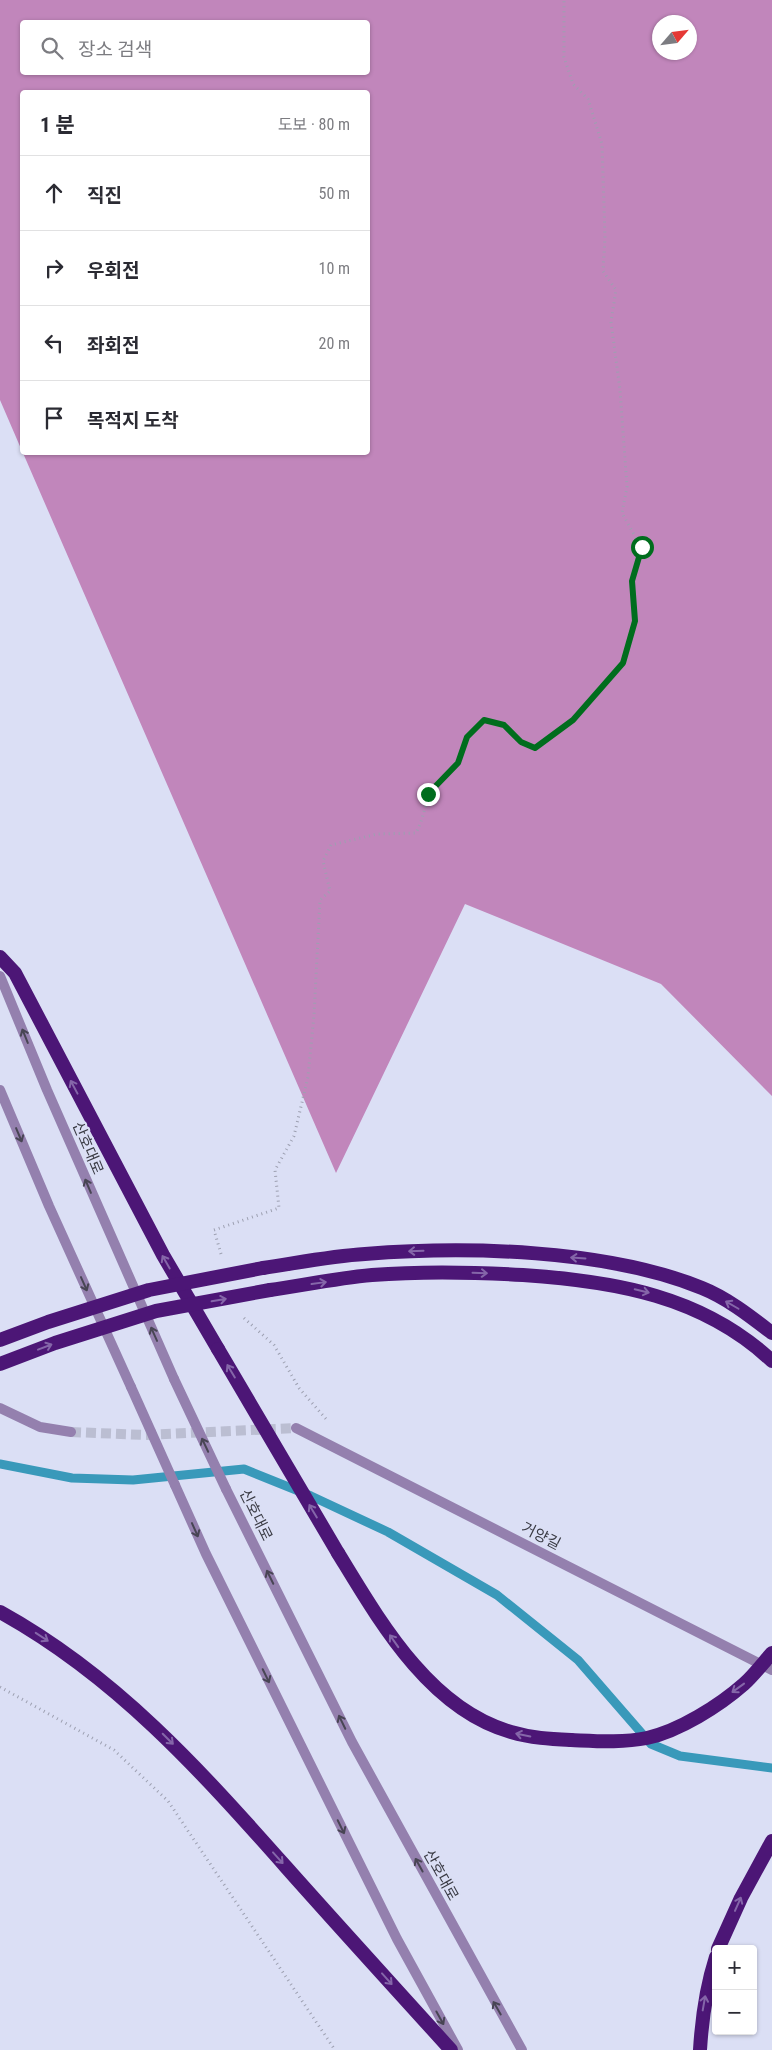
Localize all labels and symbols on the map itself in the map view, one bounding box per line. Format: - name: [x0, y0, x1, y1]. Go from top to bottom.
- north arrow: [652, 15, 697, 60]
- route start: [631, 536, 654, 559]
- route end: [417, 783, 440, 806]
- one-way arrow: [19, 1029, 29, 1044]
- one-way arrow: [69, 1080, 79, 1095]
- street label: 산호대로: [69, 1119, 107, 1177]
- one-way arrow: [15, 1127, 24, 1142]
- one-way arrow: [83, 1179, 93, 1194]
- one-way arrow: [408, 1247, 424, 1256]
- one-way arrow: [570, 1253, 586, 1263]
- one-way arrow: [161, 1255, 171, 1269]
- one-way arrow: [472, 1268, 488, 1278]
- one-way arrow: [80, 1276, 90, 1291]
- one-way arrow: [310, 1278, 326, 1288]
- one-way arrow: [633, 1287, 649, 1296]
- one-way arrow: [210, 1294, 226, 1304]
- one-way arrow: [724, 1300, 739, 1310]
- one-way arrow: [149, 1327, 159, 1342]
- one-way arrow: [37, 1342, 53, 1351]
- one-way arrow: [226, 1364, 236, 1379]
- one-way arrow: [200, 1438, 210, 1453]
- street label: 산호대로: [236, 1486, 276, 1544]
- one-way arrow: [308, 1505, 318, 1519]
- street label: 거양길: [518, 1519, 564, 1553]
- one-way arrow: [191, 1522, 201, 1537]
- one-way arrow: [265, 1570, 274, 1585]
- one-way arrow: [35, 1632, 49, 1642]
- one-way arrow: [389, 1634, 399, 1648]
- one-way arrow: [262, 1668, 272, 1683]
- one-way arrow: [731, 1683, 745, 1693]
- one-way arrow: [337, 1715, 346, 1730]
- one-way arrow: [515, 1729, 531, 1739]
- one-way arrow: [161, 1733, 173, 1745]
- one-way arrow: [337, 1819, 346, 1834]
- street label: 산호대로: [420, 1846, 462, 1904]
- one-way arrow: [273, 1852, 284, 1865]
- one-way arrow: [414, 1858, 424, 1873]
- one-way arrow: [734, 1897, 744, 1912]
- one-way arrow: [381, 1973, 393, 1986]
- one-way arrow: [700, 1995, 710, 2011]
- one-way arrow: [492, 2001, 502, 2015]
- one-way arrow: [436, 2010, 445, 2025]

